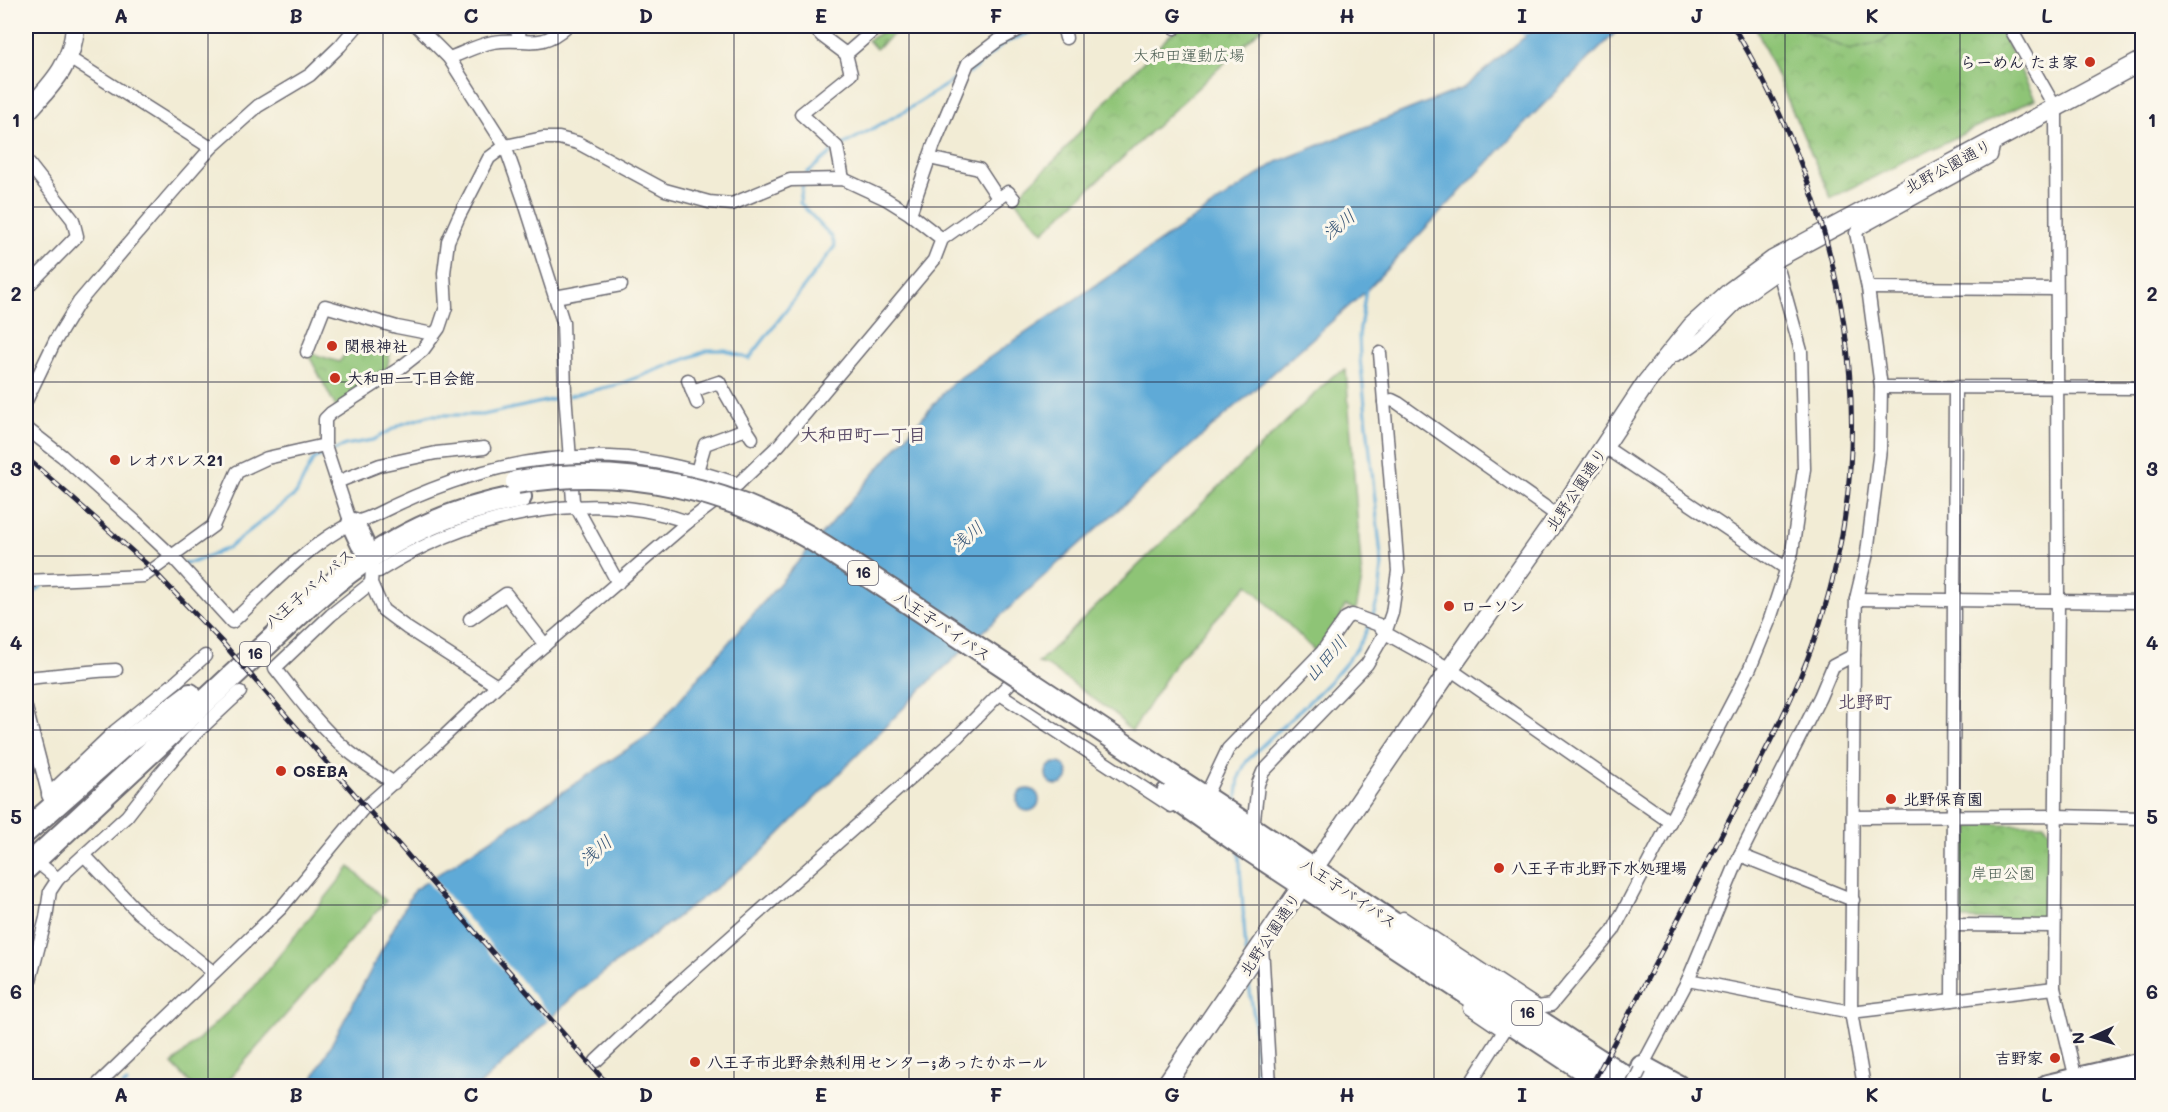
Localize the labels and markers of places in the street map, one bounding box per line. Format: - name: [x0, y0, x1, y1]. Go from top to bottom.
- place label: らーめん たま家: [1960, 51, 2078, 72]
- marker: らーめん たま家: [2083, 55, 2097, 69]
- place label: 関根神社: [344, 335, 408, 356]
- marker: 関根神社: [325, 339, 339, 353]
- place label: 大和田一丁目会館: [347, 367, 475, 388]
- marker: 大和田一丁目会館: [328, 371, 342, 385]
- place label: レオパレス21: [127, 449, 223, 470]
- marker: レオパレス21: [108, 453, 122, 467]
- place label: ローソン: [1461, 595, 1525, 616]
- marker: ローソン: [1442, 599, 1456, 613]
- place label: OSEBA: [293, 760, 348, 781]
- marker: OSEBA: [274, 764, 288, 778]
- place label: 北野保育園: [1903, 788, 1983, 809]
- marker: 北野保育園: [1884, 792, 1898, 806]
- place label: 八王子市北野下水処理場: [1511, 857, 1687, 878]
- marker: 八王子市北野下水処理場: [1492, 861, 1506, 875]
- place label: 吉野家: [1995, 1047, 2043, 1068]
- place label: 八王子市北野余熱利用センター;あったかホール: [707, 1051, 1048, 1072]
- marker: 吉野家: [2048, 1051, 2062, 1065]
- marker: 八王子市北野余熱利用センター;あったかホール: [688, 1055, 702, 1069]

